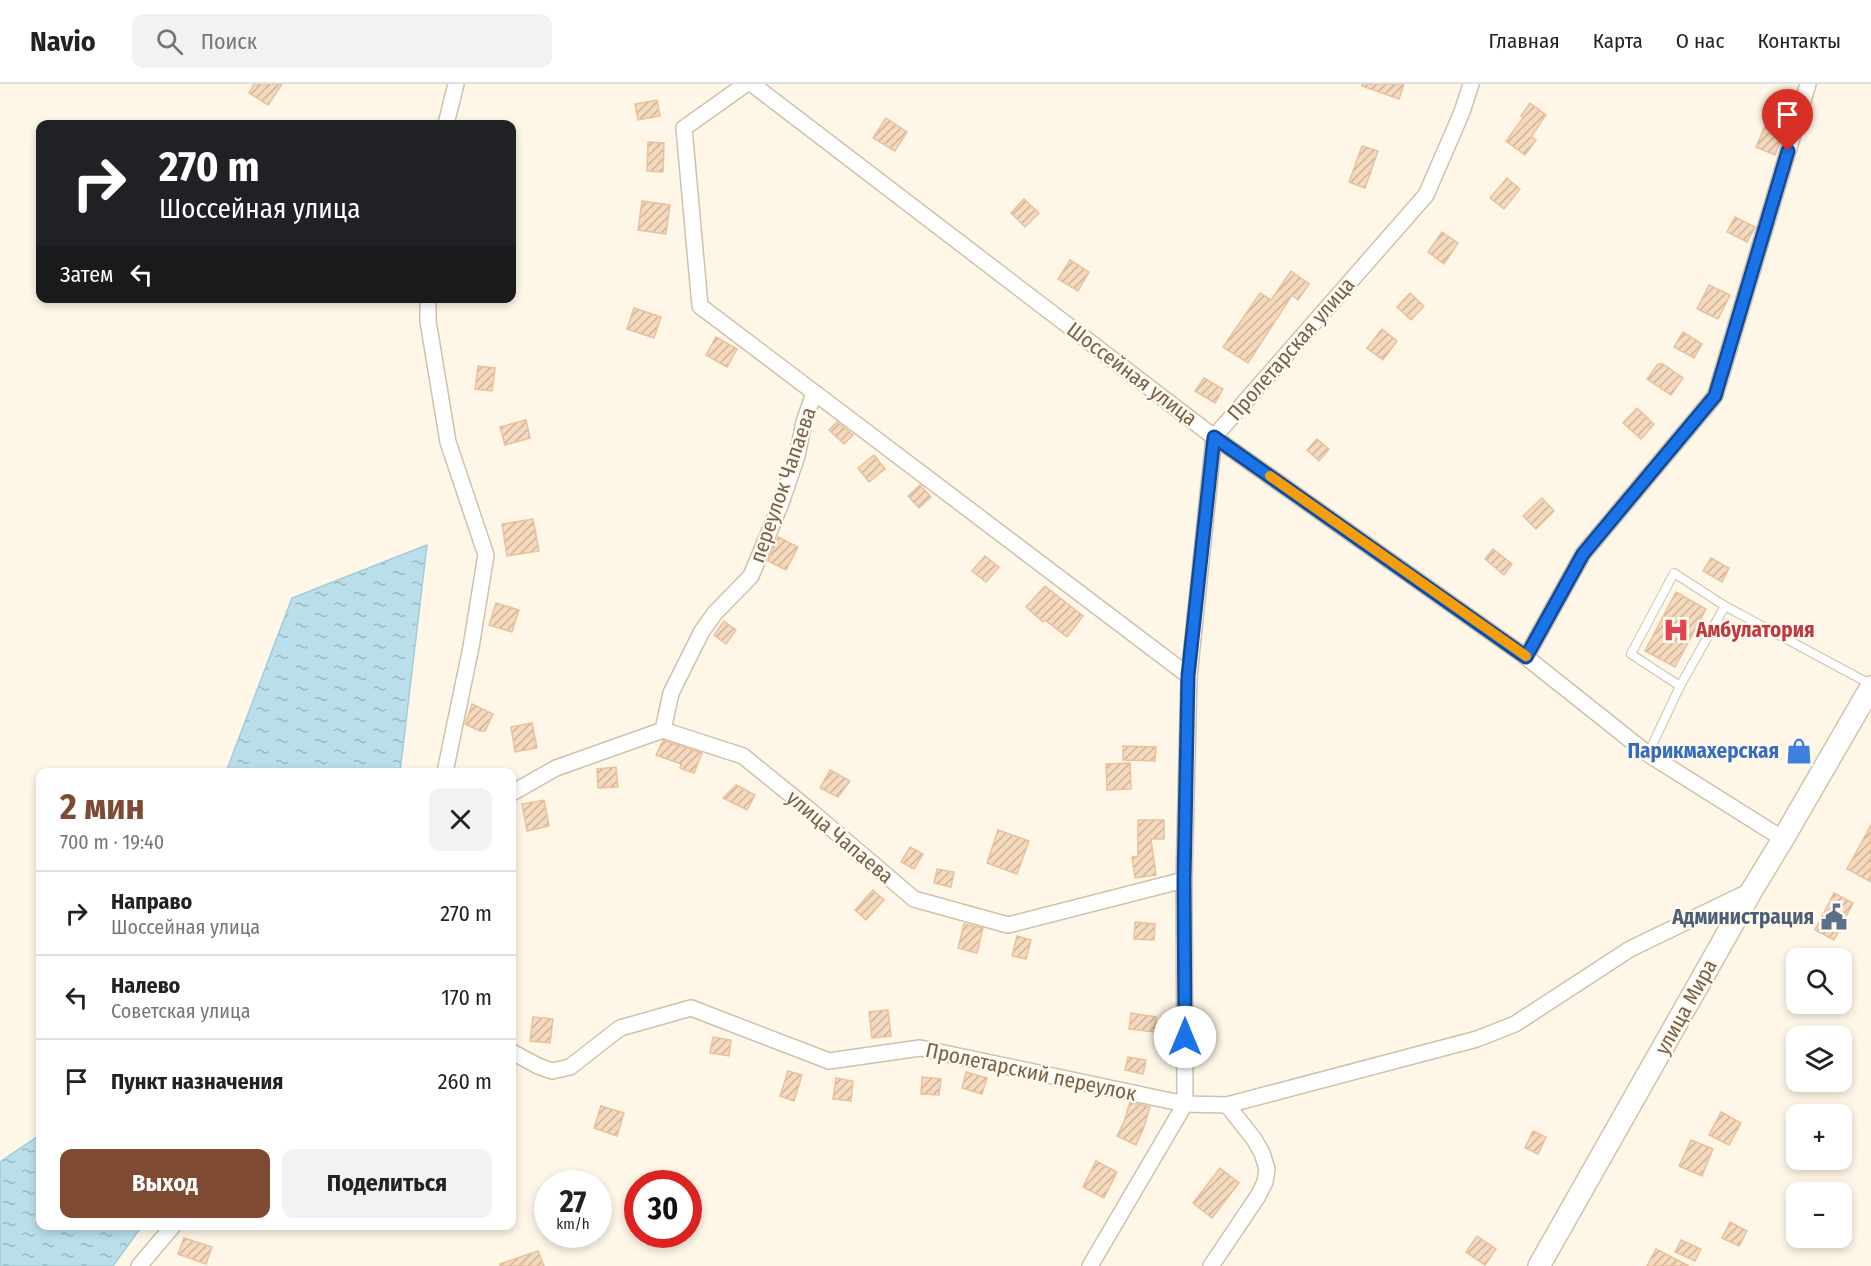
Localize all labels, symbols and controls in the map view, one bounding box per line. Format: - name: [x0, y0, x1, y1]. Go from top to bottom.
- search box: [132, 14, 552, 68]
- text: Navio: [30, 25, 96, 58]
- icon: search: [153, 25, 186, 58]
- text: Поиск: [201, 28, 257, 55]
- text: Главная: [1489, 28, 1560, 54]
- text: Карта: [1593, 28, 1643, 54]
- text: О нас: [1676, 28, 1724, 54]
- text: Контакты: [1757, 28, 1841, 54]
- pin: [1762, 89, 1813, 151]
- icon: arrive: [1771, 98, 1804, 131]
- text: 270 m: [159, 142, 259, 192]
- icon: right: [60, 144, 138, 222]
- text: Шоссейная улица: [159, 193, 360, 225]
- icon: left: [125, 258, 158, 291]
- text: Затем: [60, 261, 113, 288]
- street label: Пролетарская улица: [1222, 272, 1360, 426]
- street label: Шоссейная улица: [1062, 316, 1202, 432]
- street label: переулок Чапаева: [744, 404, 822, 566]
- hospital icon: Амбулатория: [1661, 615, 1691, 645]
- place label: Амбулатория: [1695, 617, 1815, 643]
- shop icon: Парикмахерская: [1784, 736, 1814, 766]
- place label: Парикмахерская: [1627, 738, 1779, 764]
- text: 2 мин: [60, 785, 145, 829]
- street label: улица Чапаева: [781, 785, 899, 889]
- button: close: [429, 788, 492, 851]
- text: 700 m · 19:40: [60, 830, 164, 854]
- text: Направо: [111, 888, 192, 915]
- icon: right: [60, 897, 93, 930]
- text: 270 m: [440, 900, 492, 927]
- public building icon: Администрация: [1819, 902, 1849, 932]
- place label: Администрация: [1671, 904, 1814, 930]
- text: Шоссейная улица: [111, 915, 260, 939]
- map controls: [1786, 948, 1852, 1248]
- button: search: [1786, 948, 1852, 1014]
- street label: улица Мира: [1649, 955, 1723, 1059]
- text: Налево: [111, 972, 180, 999]
- icon: left: [60, 981, 93, 1014]
- text: 170 m: [441, 984, 492, 1011]
- text: Советская улица: [111, 999, 250, 1023]
- position arrow: [1153, 1005, 1217, 1069]
- button: layers: [1786, 1026, 1852, 1092]
- street label: Пролетарский переулок: [923, 1037, 1139, 1107]
- icon: arrive: [60, 1065, 93, 1098]
- text: Пункт назначения: [111, 1068, 283, 1095]
- text: 260 m: [438, 1068, 492, 1095]
- button: +: [1786, 1104, 1852, 1170]
- button: Выход: [60, 1149, 270, 1218]
- button: Поделиться: [282, 1149, 492, 1218]
- speed limit sign: 30: [624, 1170, 702, 1248]
- button: −: [1786, 1182, 1852, 1248]
- text: 27: [560, 1184, 586, 1220]
- text: km/h: [556, 1215, 590, 1233]

